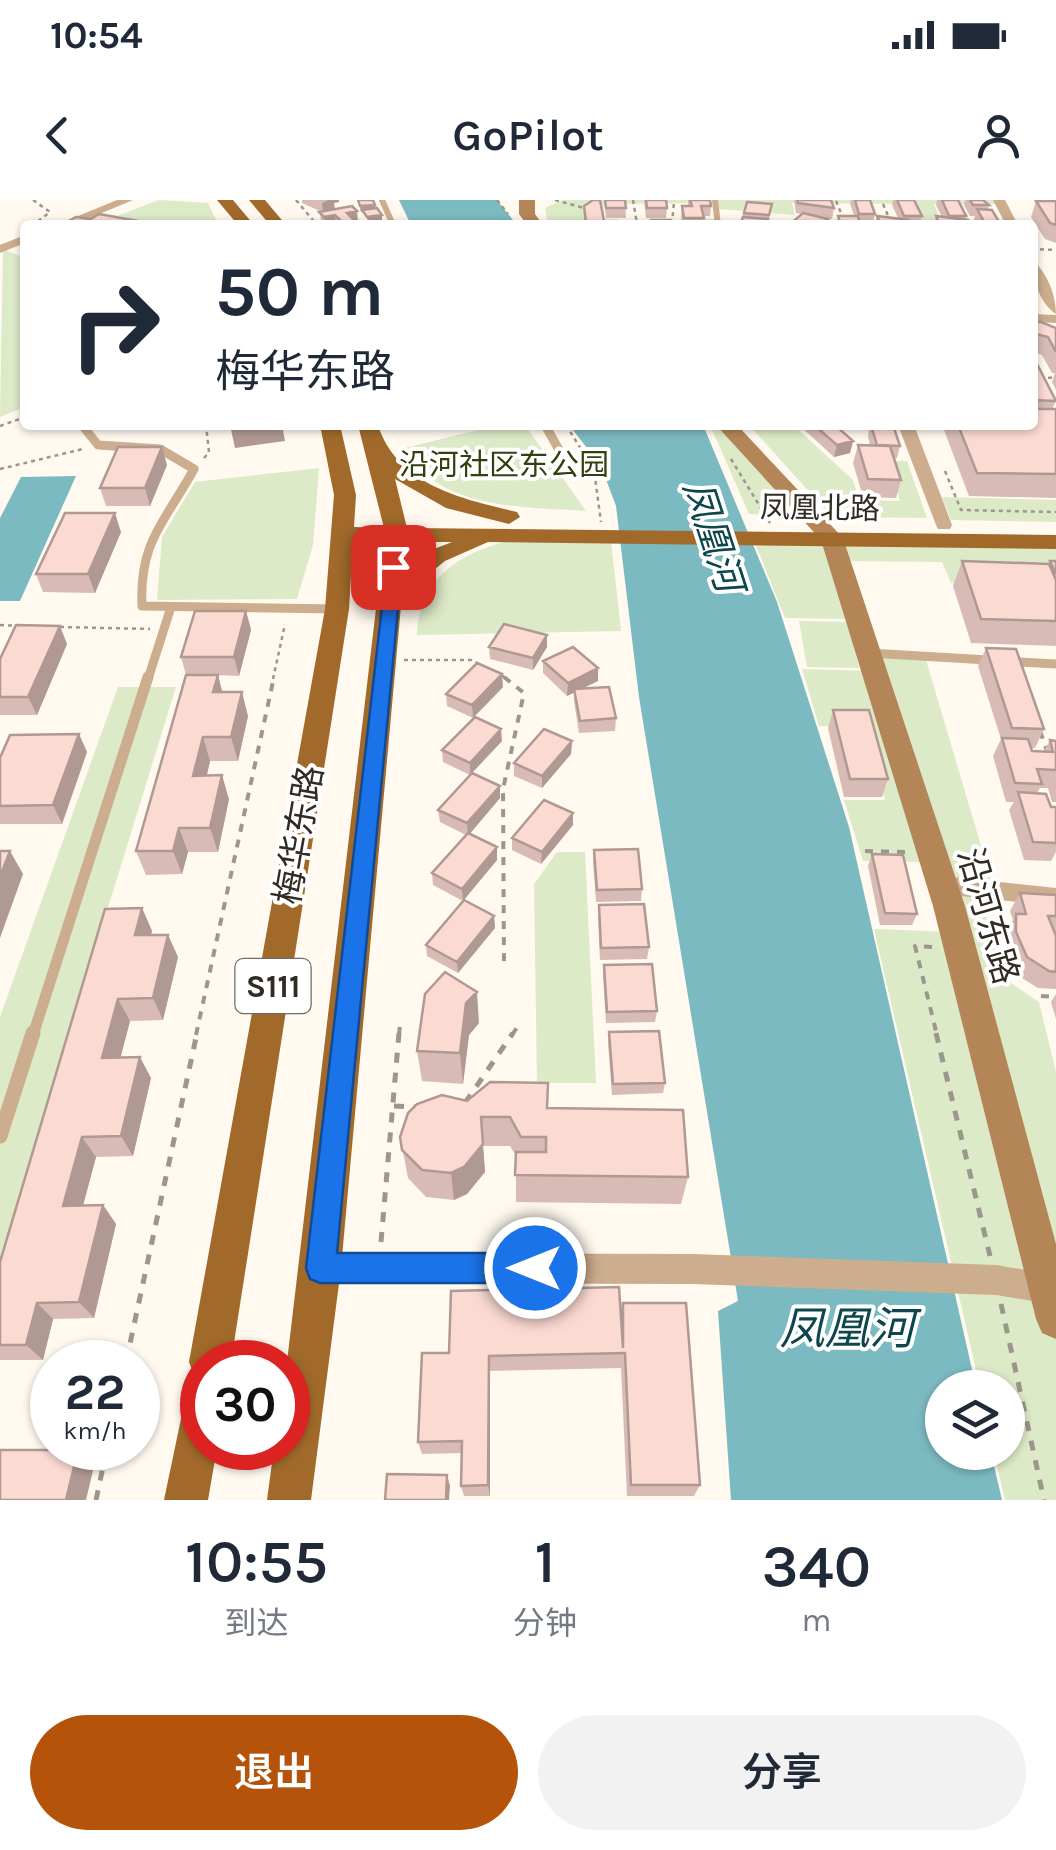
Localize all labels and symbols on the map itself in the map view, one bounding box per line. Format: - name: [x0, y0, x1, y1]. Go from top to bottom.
- park label: 沿河社区东公园: [399, 447, 609, 483]
- water label: 凤凰河: [674, 475, 754, 604]
- street label: 凤凰北路: [760, 489, 880, 527]
- pin: [351, 525, 436, 610]
- street label: 梅华东路: [267, 762, 331, 908]
- street label: 沿河东路: [949, 843, 1027, 989]
- road number: S111: [236, 959, 310, 1013]
- position arrow: [483, 1216, 587, 1320]
- water label: 凤凰河: [779, 1303, 922, 1355]
- speed limit sign: 30: [180, 1340, 310, 1470]

